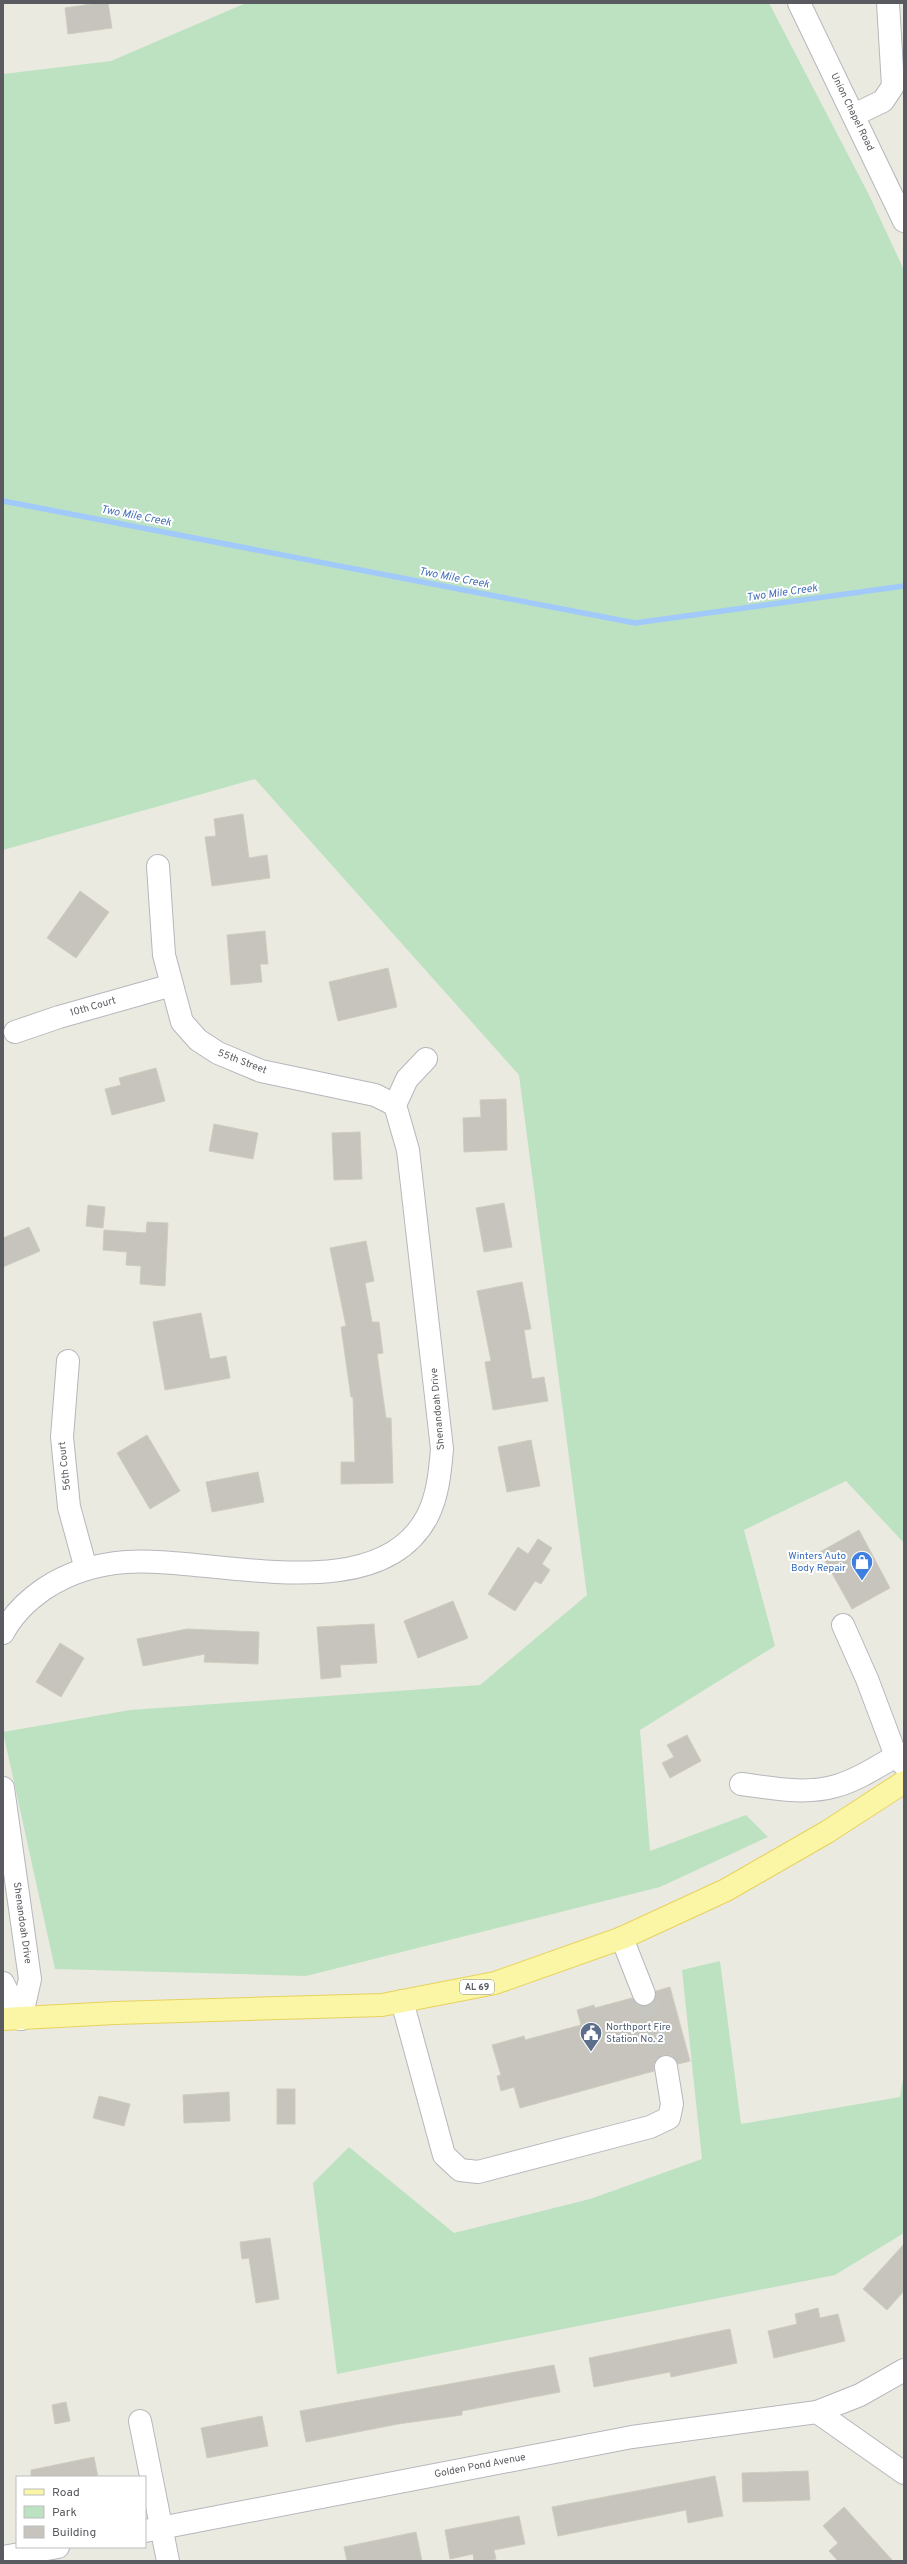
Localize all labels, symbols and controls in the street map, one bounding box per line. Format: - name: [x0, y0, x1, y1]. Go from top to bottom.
- street label: Union Chapel Road: [827, 71, 877, 153]
- water label: Two Mile Creek: [100, 502, 173, 530]
- water label: Two Mile Creek: [418, 564, 491, 592]
- water label: Two Mile Creek: [746, 581, 819, 605]
- street label: 10th Court: [68, 994, 118, 1020]
- street label: 55th Street: [216, 1047, 269, 1077]
- street label: Shenandoah Drive: [428, 1367, 448, 1451]
- street label: 56th Court: [56, 1441, 74, 1491]
- shop icon: Winters Auto Body Repair: [849, 1549, 875, 1582]
- place label: Winters Auto Body Repair: [788, 1550, 846, 1575]
- street label: Shenandoah Drive: [10, 1881, 34, 1965]
- road number: AL 69: [460, 1980, 494, 1994]
- public building icon: Northport Fire Station No. 2: [578, 2020, 604, 2053]
- place label: Northport Fire Station No. 2: [606, 2021, 671, 2046]
- street label: Golden Pond Avenue: [433, 2451, 527, 2481]
- legend: [16, 2476, 146, 2548]
- text: Road: [52, 2485, 80, 2501]
- text: Park: [52, 2505, 77, 2521]
- text: Building: [52, 2525, 96, 2541]

